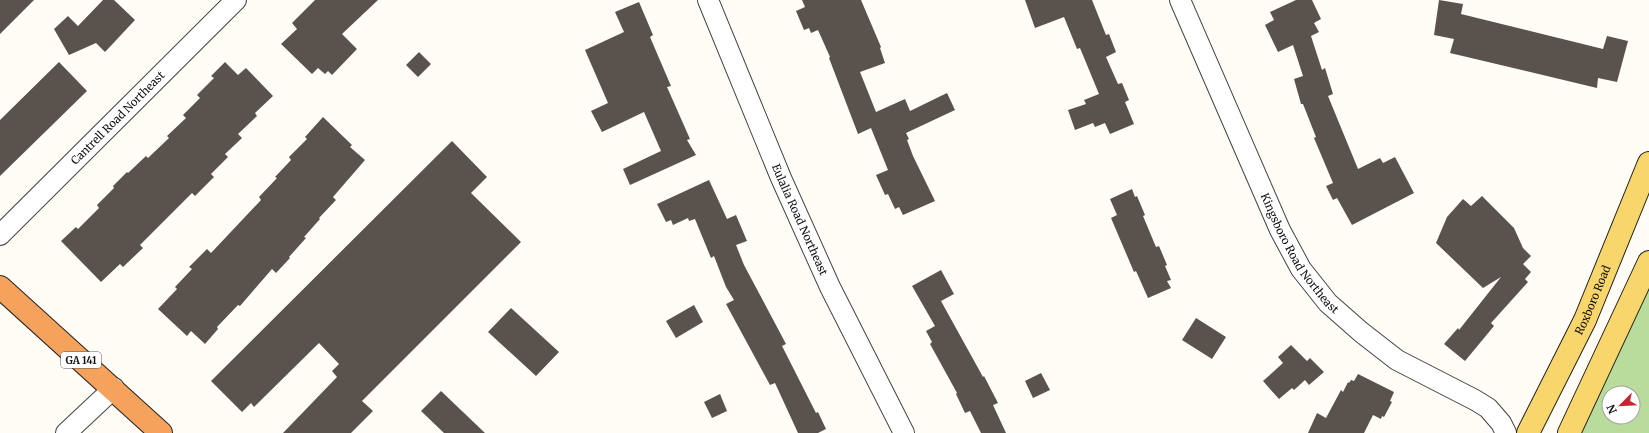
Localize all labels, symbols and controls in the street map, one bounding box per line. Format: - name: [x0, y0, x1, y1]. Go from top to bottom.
- street label: Cantrell Road Northeast: [68, 68, 168, 167]
- street label: Eulalia Road Northeast: [769, 162, 831, 278]
- street label: Kingsboro Road Northeast: [1258, 191, 1342, 317]
- street label: Roxboro Road: [1572, 263, 1614, 337]
- road number: GA 141: [61, 352, 101, 368]
- north arrow: [1601, 385, 1641, 425]
- text: N: [1604, 402, 1620, 416]

